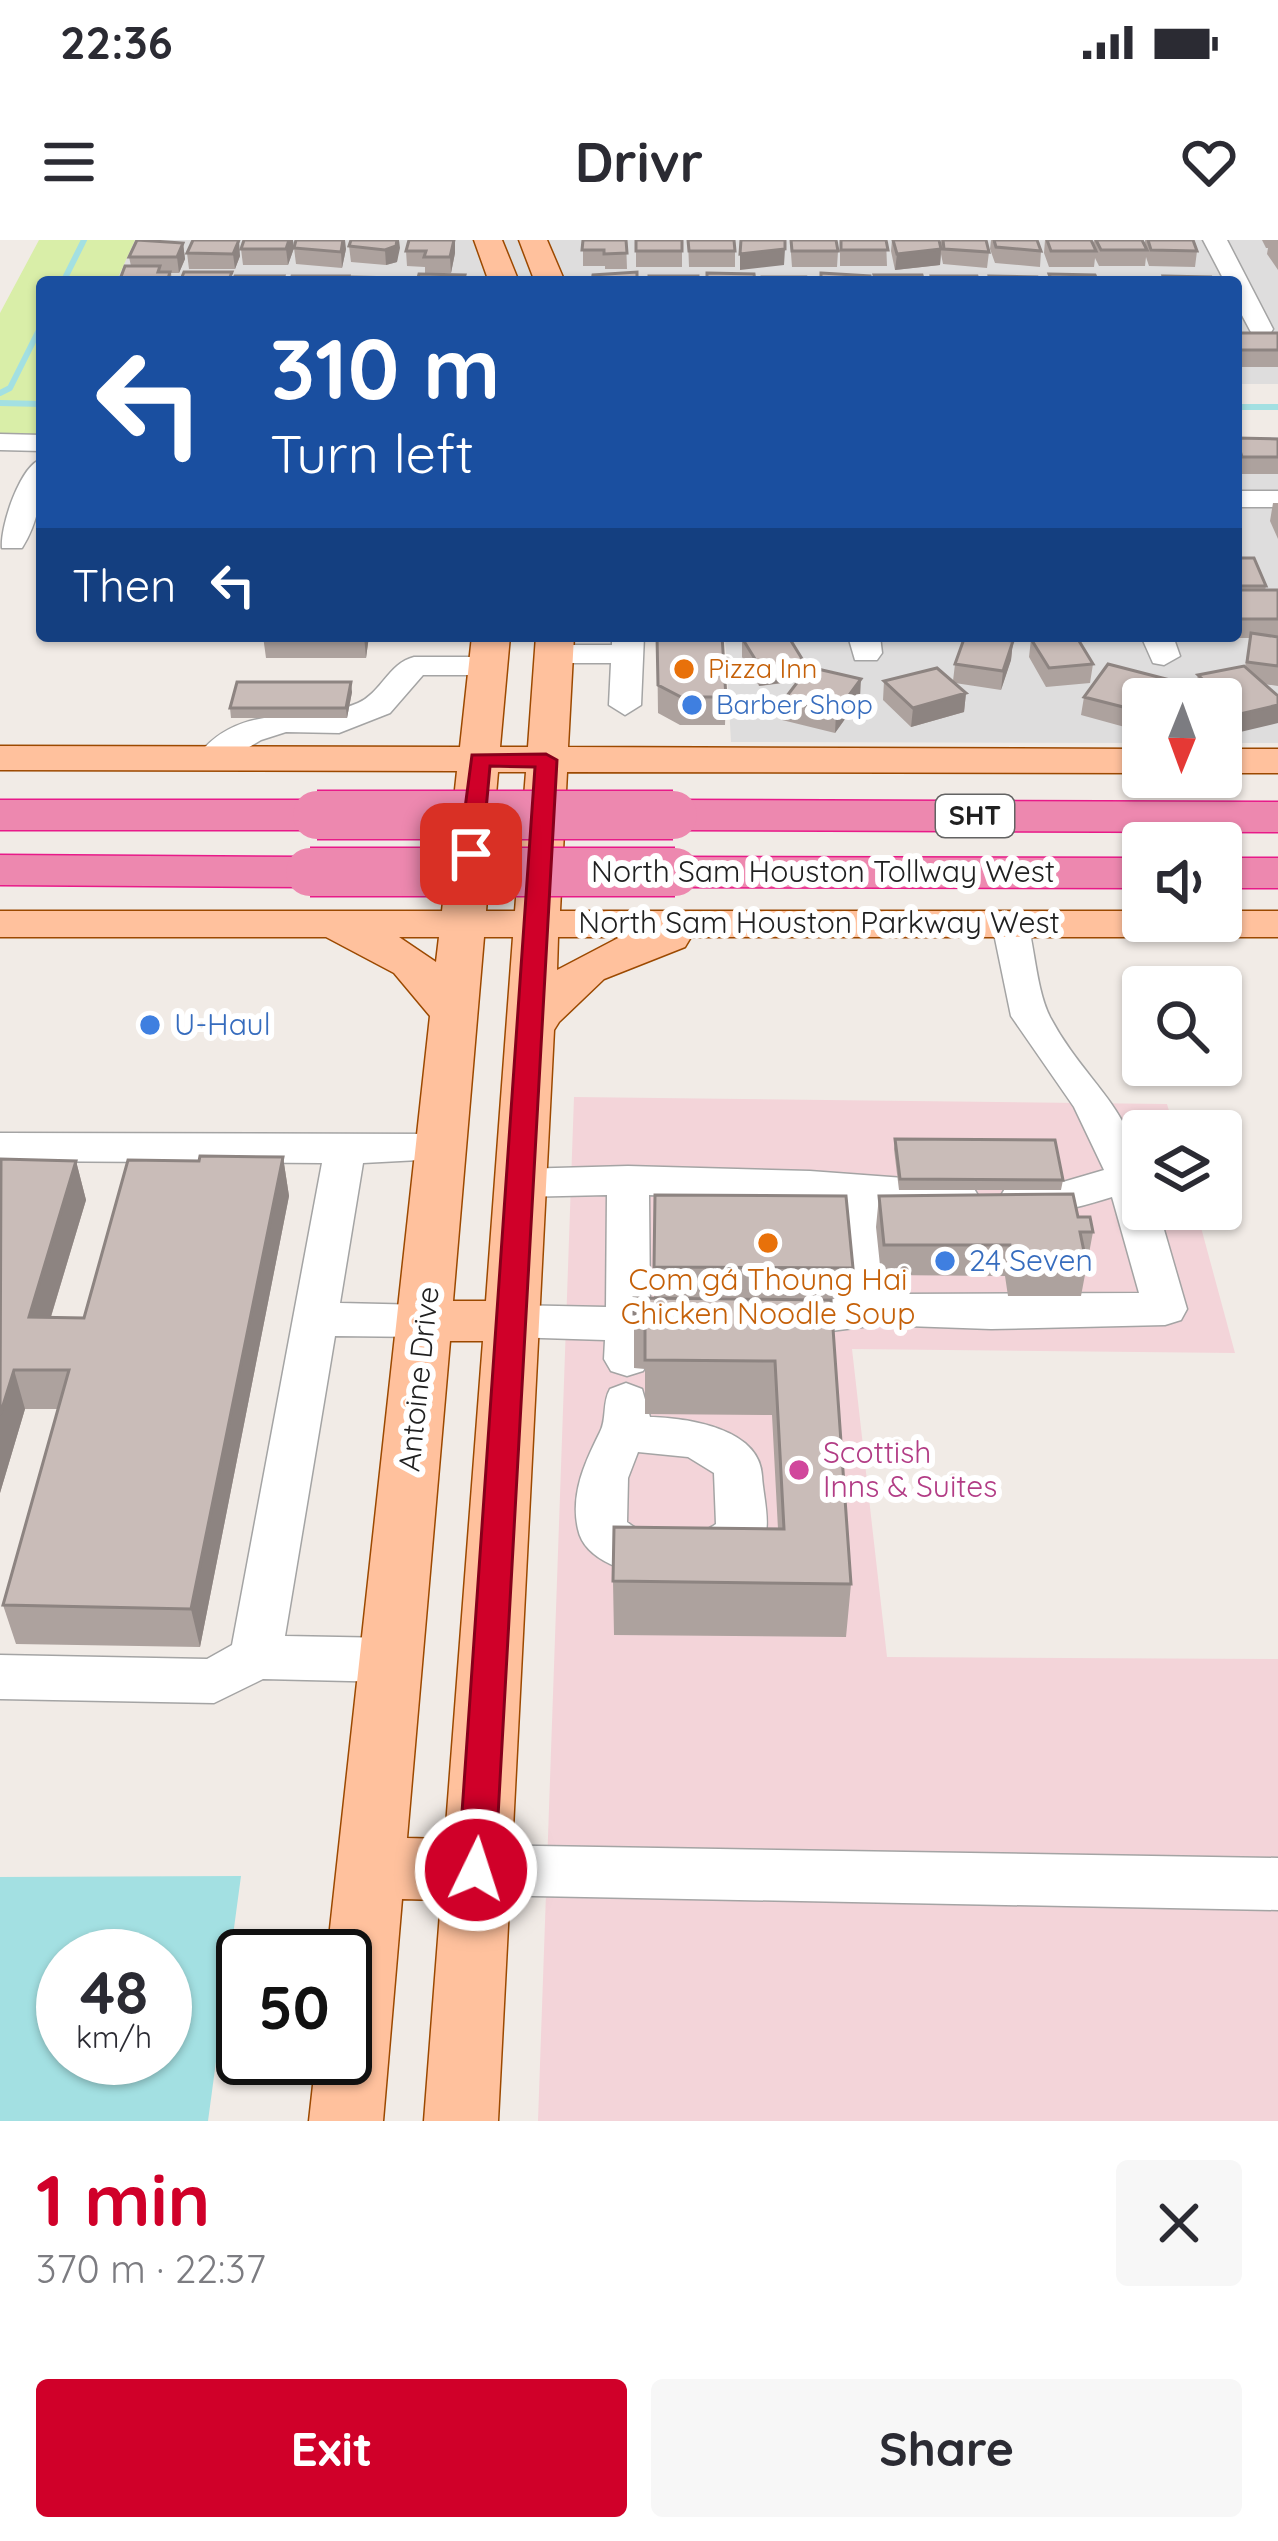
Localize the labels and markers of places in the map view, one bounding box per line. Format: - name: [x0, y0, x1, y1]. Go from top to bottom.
- place label: Pizza Inn: [708, 651, 817, 685]
- marker: Pizza Inn: [671, 656, 697, 682]
- place label: Barber Shop: [716, 687, 873, 721]
- marker: Barber Shop: [679, 692, 705, 718]
- pin: [420, 803, 522, 905]
- place label: U-Haul: [174, 1005, 271, 1043]
- marker: U-Haul: [137, 1012, 163, 1038]
- marker: Com gá Thoung Hai Chicken Noodle Soup: [755, 1230, 781, 1256]
- place label: 24 Seven: [969, 1241, 1093, 1279]
- marker: 24 Seven: [932, 1248, 958, 1274]
- place label: Com gá Thoung Hai Chicken Noodle Soup: [621, 1260, 915, 1332]
- place label: Scottish Inns & Suites: [823, 1433, 997, 1505]
- marker: Scottish Inns & Suites: [786, 1457, 812, 1483]

